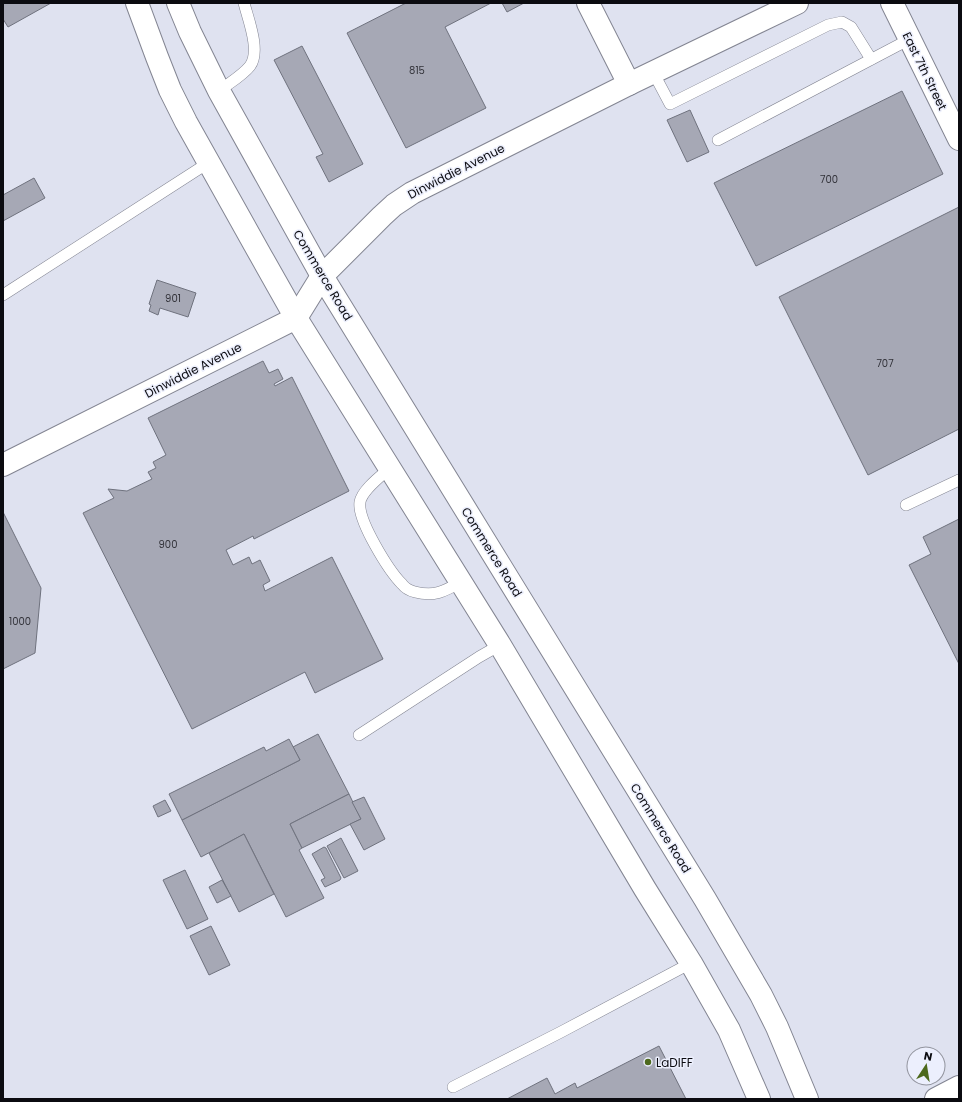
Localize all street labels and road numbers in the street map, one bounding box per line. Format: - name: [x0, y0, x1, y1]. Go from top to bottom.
- street label: East 7th Street: [899, 29, 951, 113]
- street label: Dinwiddie Avenue: [405, 139, 507, 203]
- street label: Commerce Road: [289, 227, 357, 323]
- street label: Dinwiddie Avenue: [142, 338, 244, 402]
- street label: Commerce Road: [458, 504, 526, 600]
- street label: Commerce Road: [627, 780, 695, 876]

